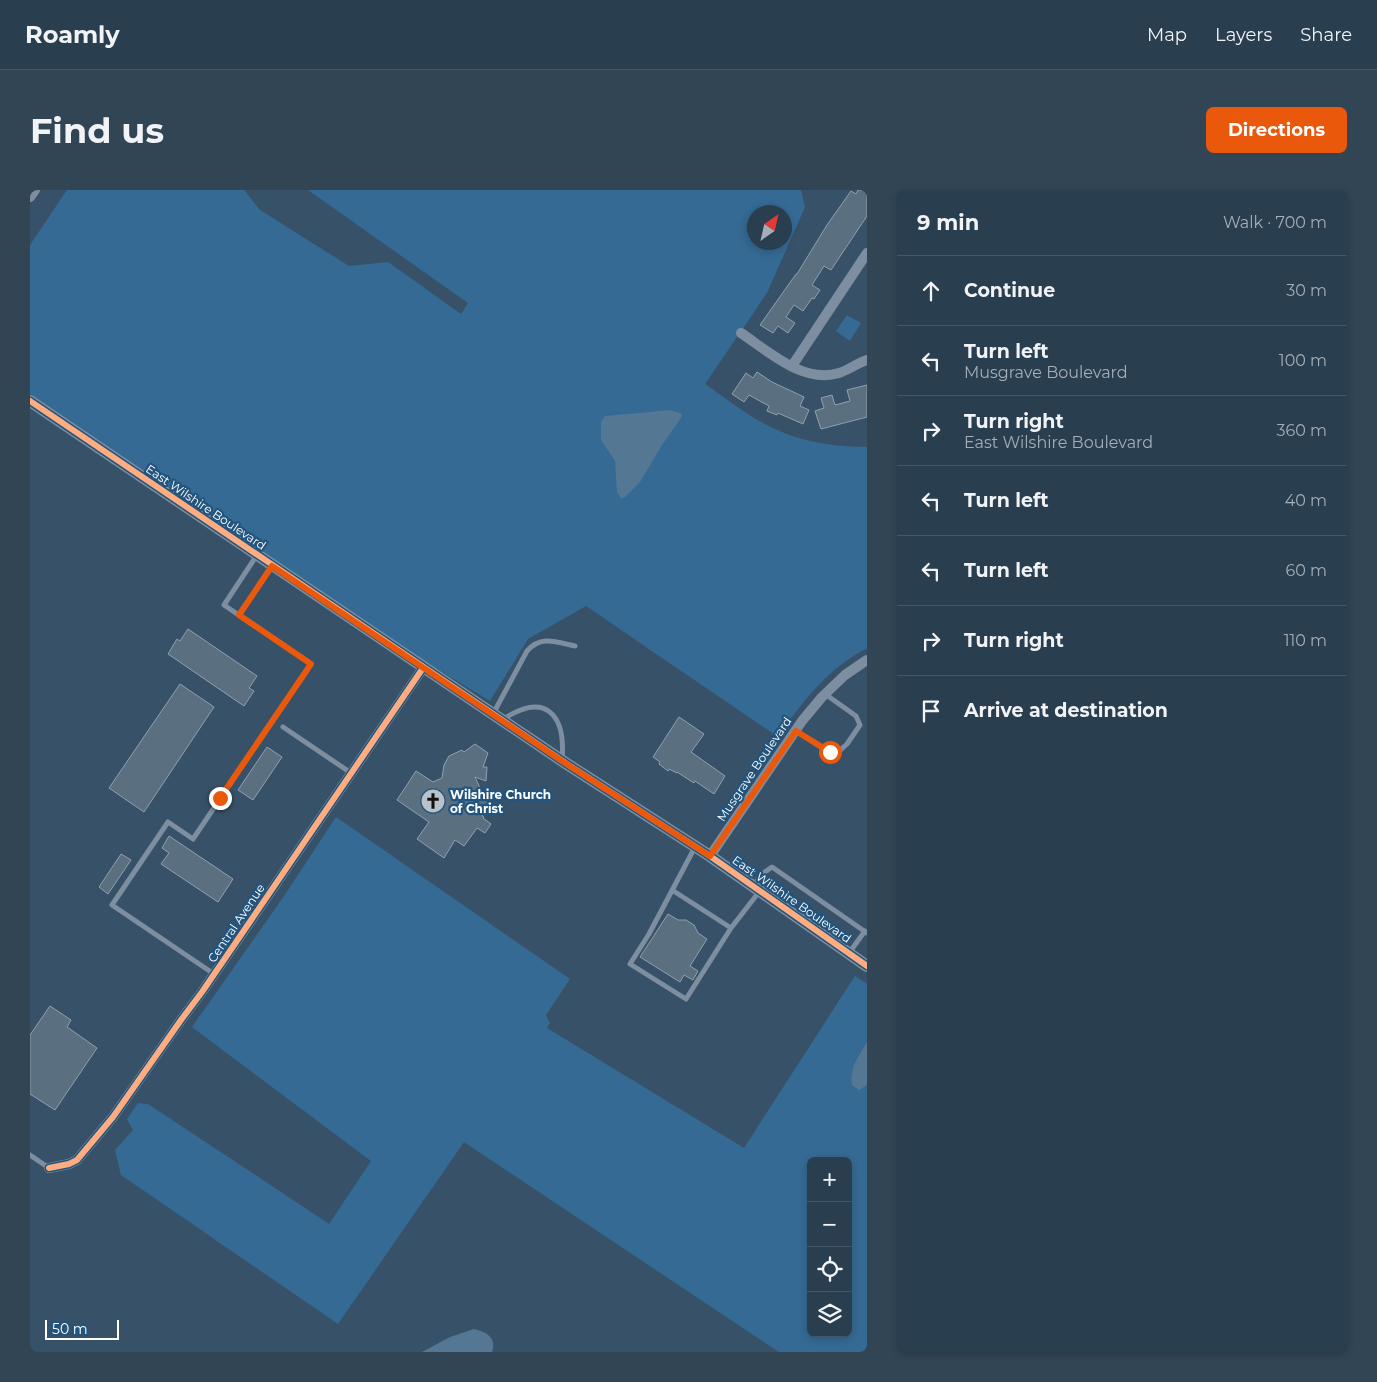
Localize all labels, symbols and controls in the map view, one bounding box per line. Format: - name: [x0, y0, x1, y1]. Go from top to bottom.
- text: Roamly: [25, 20, 120, 49]
- text: Map: [1147, 24, 1187, 46]
- text: Layers: [1215, 24, 1272, 46]
- text: Share: [1300, 24, 1352, 46]
- button: Directions: [1206, 107, 1347, 153]
- text: Find us: [30, 109, 164, 152]
- north arrow: [747, 205, 792, 250]
- text: 9 min: [917, 210, 979, 235]
- text: Walk · 700 m: [1223, 213, 1327, 232]
- icon: ahead: [917, 277, 945, 305]
- text: Continue: [964, 279, 1055, 302]
- text: 30 m: [1286, 281, 1327, 300]
- text: Turn left: [964, 340, 1049, 363]
- icon: left: [917, 347, 945, 375]
- text: 100 m: [1279, 351, 1327, 370]
- text: Musgrave Boulevard: [964, 363, 1128, 382]
- text: Turn right: [964, 410, 1064, 433]
- icon: right: [917, 417, 945, 445]
- text: 360 m: [1276, 421, 1327, 440]
- text: East Wilshire Boulevard: [964, 433, 1153, 452]
- street label: East Wilshire Boulevard: [143, 461, 269, 553]
- icon: left: [917, 487, 945, 515]
- text: Turn left: [964, 489, 1049, 512]
- text: 40 m: [1285, 491, 1327, 510]
- icon: left: [917, 557, 945, 585]
- text: Turn left: [964, 559, 1049, 582]
- text: 60 m: [1285, 561, 1327, 580]
- icon: right: [917, 627, 945, 655]
- text: Turn right: [964, 629, 1064, 652]
- text: 110 m: [1284, 631, 1327, 650]
- icon: arrive: [917, 697, 945, 725]
- text: Arrive at destination: [964, 699, 1168, 722]
- street label: Musgrave Boulevard: [713, 714, 795, 824]
- route start: [819, 741, 842, 764]
- route end: [209, 787, 232, 810]
- place label: Wilshire Church of Christ: [450, 787, 551, 816]
- church icon: Wilshire Church of Christ: [420, 788, 446, 814]
- street label: East Wilshire Boulevard: [730, 852, 854, 946]
- street label: Central Avenue: [204, 881, 268, 965]
- map controls: [807, 1157, 852, 1337]
- button: +: [807, 1157, 852, 1202]
- button: −: [807, 1202, 852, 1247]
- button: locate: [807, 1247, 852, 1292]
- button: layers: [807, 1292, 852, 1337]
- scale bar: [45, 1317, 119, 1340]
- text: 50 m: [52, 1320, 88, 1338]

